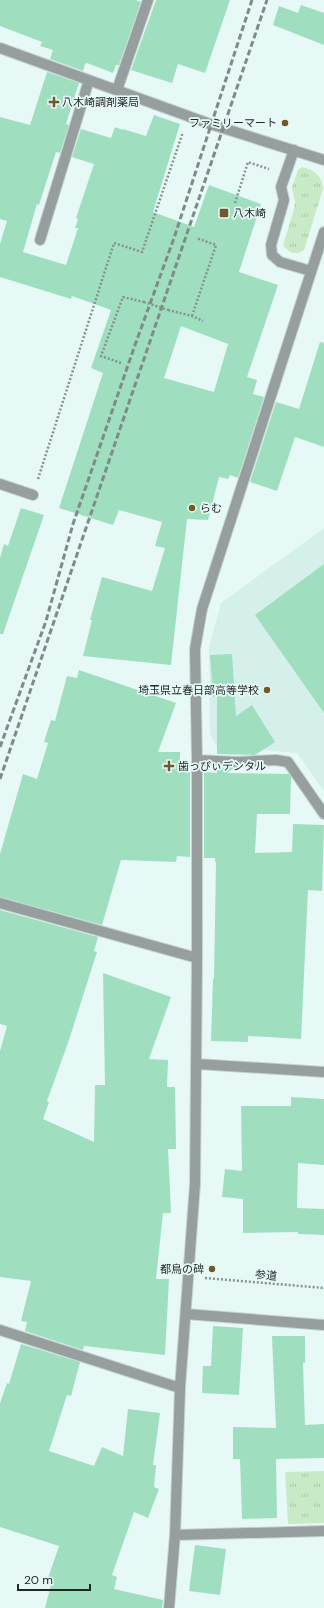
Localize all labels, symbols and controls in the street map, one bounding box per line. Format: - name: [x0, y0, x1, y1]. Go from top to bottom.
- place label: 八木崎調剤薬局: [62, 95, 139, 109]
- marker: 八木崎調剤薬局: [49, 97, 59, 107]
- place label: ファミリーマート: [189, 116, 277, 130]
- marker: ファミリーマート: [280, 118, 290, 128]
- place label: 八木崎: [233, 206, 266, 220]
- marker: 八木崎: [218, 207, 230, 219]
- place label: らむ: [200, 501, 222, 515]
- marker: らむ: [187, 503, 197, 513]
- place label: 埼玉県立春日部高等学校: [138, 683, 259, 697]
- marker: 埼玉県立春日部高等学校: [262, 685, 272, 695]
- place label: 歯っぴぃデンタル: [178, 759, 266, 773]
- marker: 歯っぴぃデンタル: [163, 760, 175, 772]
- place label: 都鳥の碑: [160, 1262, 204, 1276]
- marker: 都鳥の碑: [207, 1264, 217, 1274]
- street label: 参道: [254, 1267, 278, 1283]
- scale bar: [18, 1566, 90, 1592]
- text: 20 m: [24, 1572, 53, 1588]

